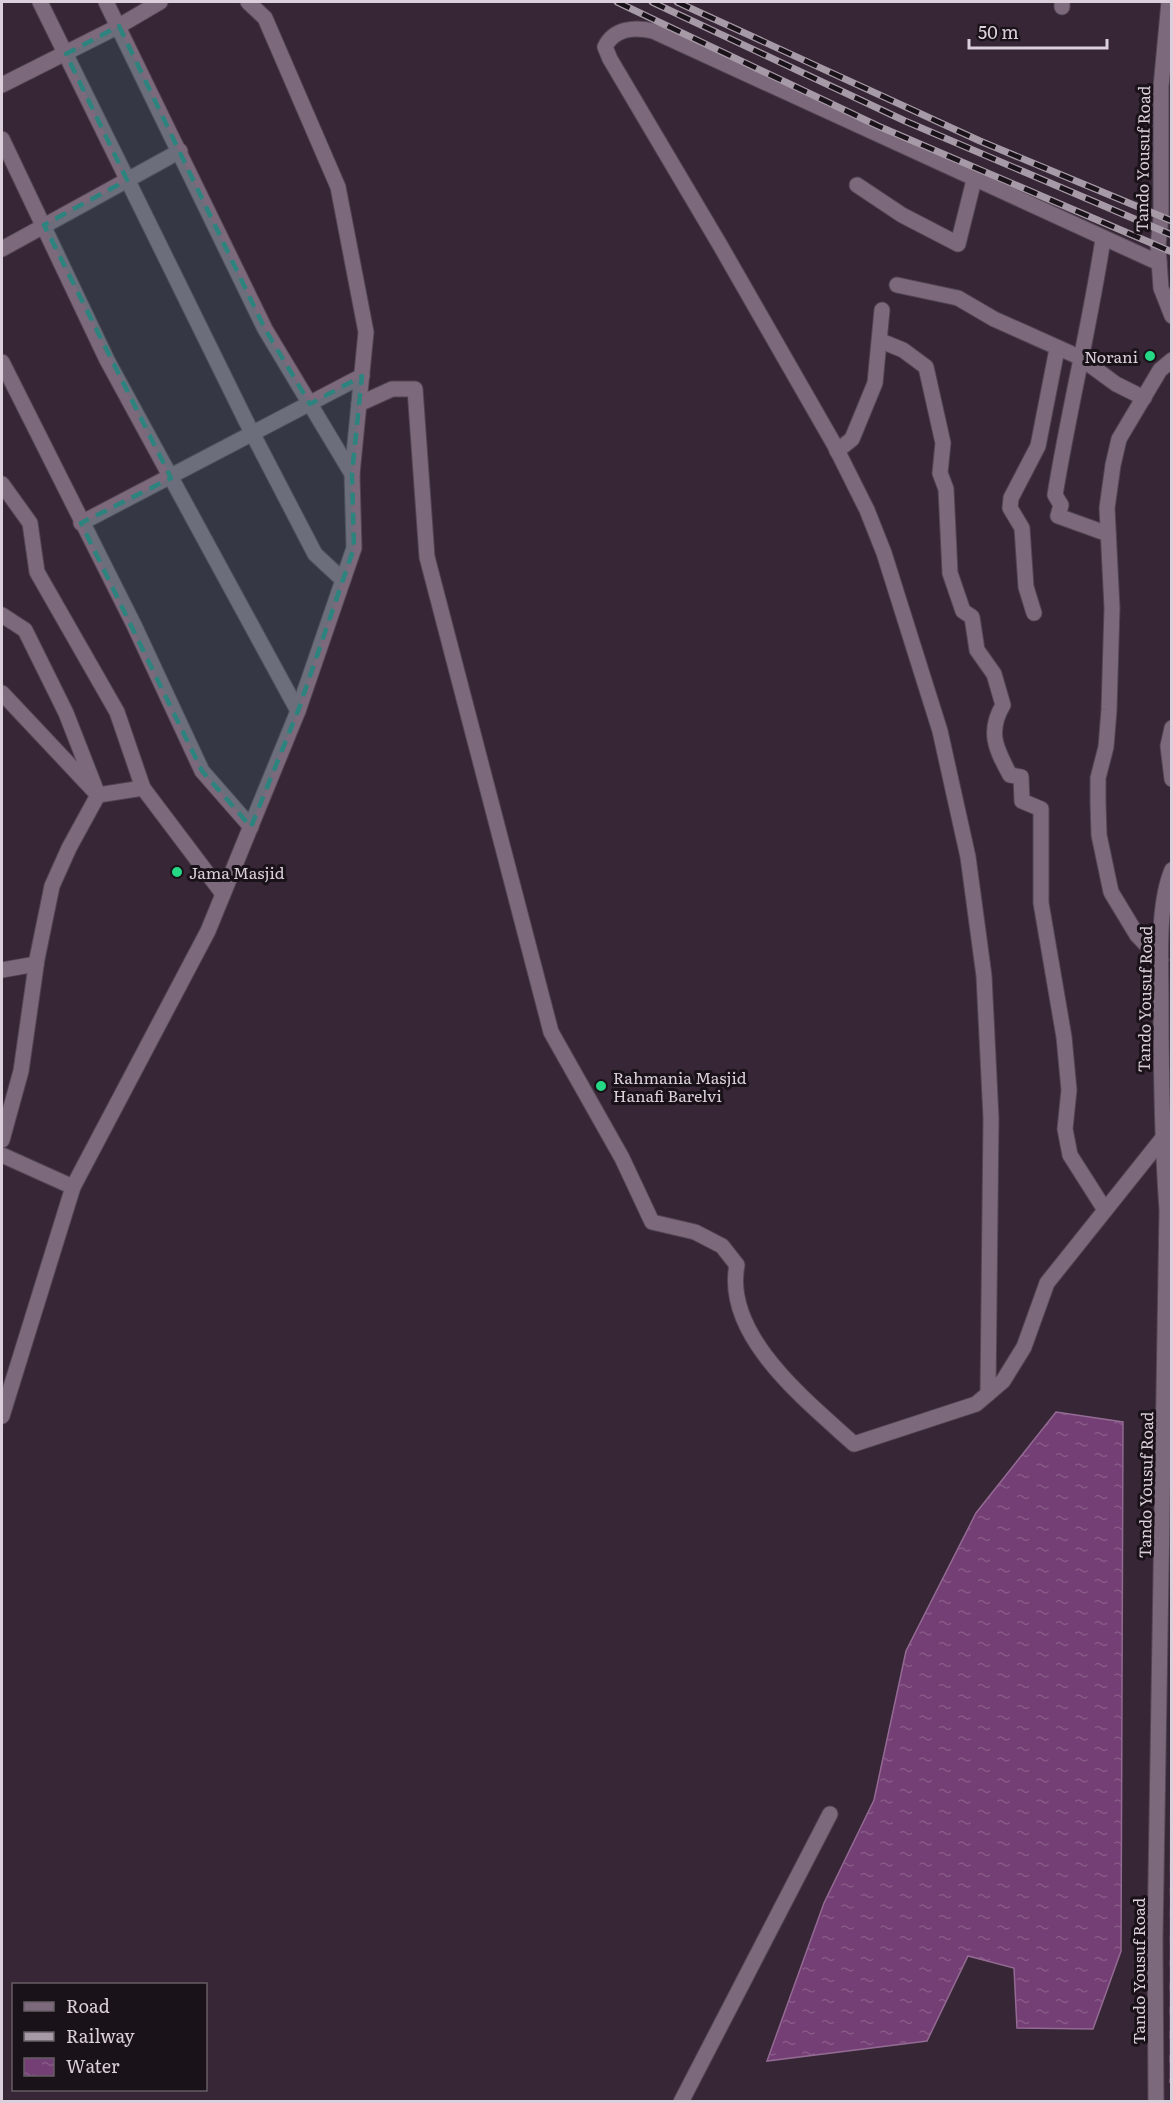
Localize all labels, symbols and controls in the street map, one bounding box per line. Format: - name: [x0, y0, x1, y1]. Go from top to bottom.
- scale bar: [969, 12, 1107, 50]
- text: 50 m: [978, 18, 1019, 45]
- street label: Tando Yousuf Road: [1129, 85, 1155, 233]
- place label: Norani: [1084, 344, 1138, 368]
- marker: Norani: [1143, 349, 1157, 363]
- place label: Jama Masjid: [189, 860, 285, 884]
- marker: Jama Masjid: [170, 865, 184, 879]
- street label: Tando Yousuf Road: [1131, 925, 1157, 1073]
- place label: Rahmania Masjid Hanafi Barelvi: [613, 1065, 747, 1107]
- marker: Rahmania Masjid Hanafi Barelvi: [594, 1079, 608, 1093]
- street label: Tando Yousuf Road: [1132, 1411, 1158, 1559]
- street label: Tando Yousuf Road: [1126, 1897, 1150, 2044]
- legend: [12, 1983, 207, 2091]
- text: Road: [66, 1992, 110, 2019]
- text: Railway: [66, 2022, 135, 2049]
- text: Water: [66, 2052, 120, 2079]

